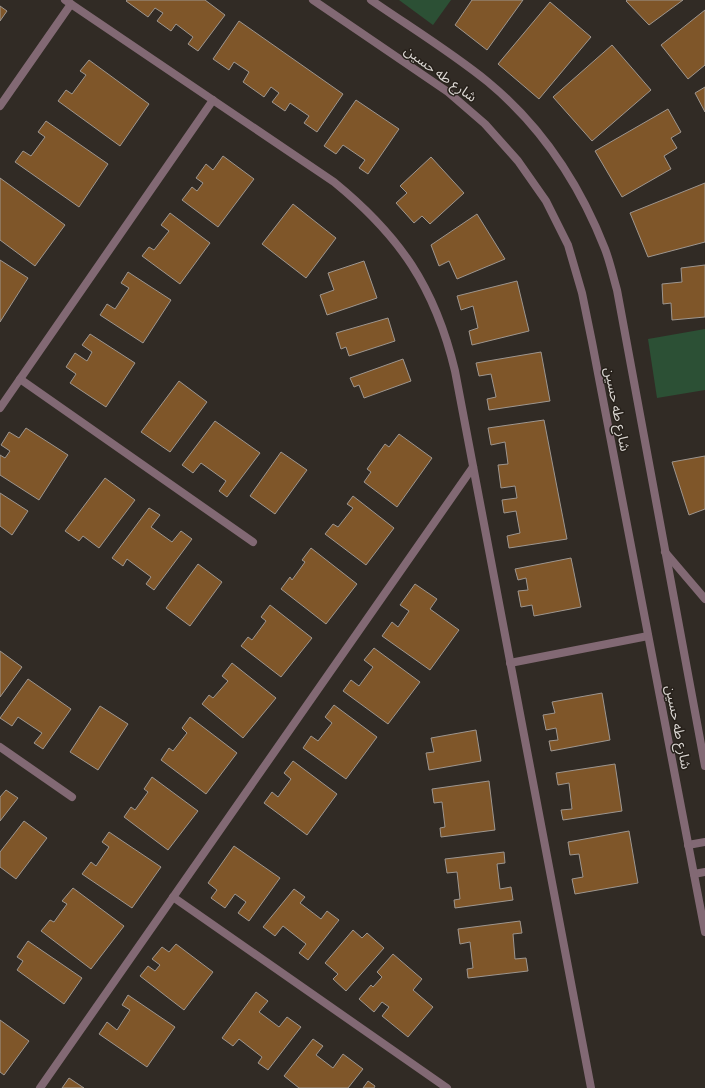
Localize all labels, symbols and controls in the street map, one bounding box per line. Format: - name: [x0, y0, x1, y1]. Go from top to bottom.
- street label: شارع طه حسين: [400, 41, 481, 107]
- street label: شارع طه حسين: [599, 365, 634, 453]
- street label: شارع طه حسين: [660, 683, 695, 771]

